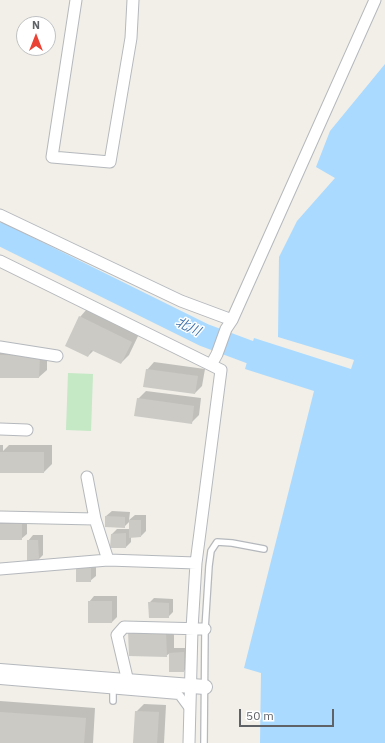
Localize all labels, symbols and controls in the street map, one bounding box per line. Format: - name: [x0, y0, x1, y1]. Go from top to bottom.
- north arrow: [16, 16, 56, 56]
- text: N: [32, 18, 40, 32]
- water label: 北川: [173, 314, 203, 340]
- scale bar: [241, 701, 336, 727]
- text: 50 m: [246, 708, 274, 723]

